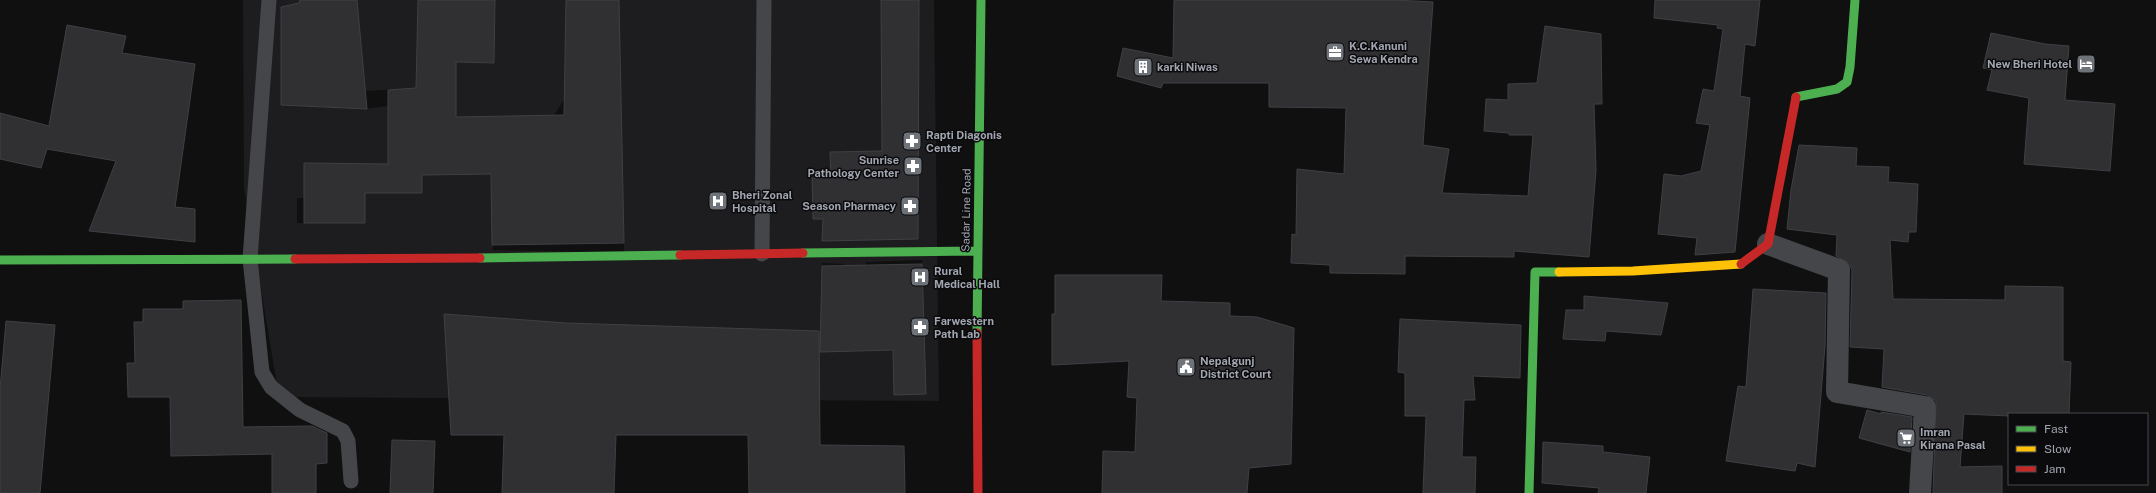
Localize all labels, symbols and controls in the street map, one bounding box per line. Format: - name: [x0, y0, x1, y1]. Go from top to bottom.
- place label: K.C.Kanuni Sewa Kendra: [1349, 40, 1418, 65]
- office icon: K.C.Kanuni Sewa Kendra: [1324, 41, 1346, 63]
- hotel icon: New Bheri Hotel: [2075, 53, 2097, 75]
- building icon: karki Niwas: [1132, 56, 1154, 78]
- place label: New Bheri Hotel: [1987, 58, 2072, 70]
- place label: karki Niwas: [1157, 61, 1218, 73]
- place label: Rapti Diagonis Center: [926, 129, 1002, 154]
- pharmacy icon: Rapti Diagonis Center: [901, 130, 923, 152]
- place label: Sunrise Pathology Center: [807, 154, 899, 179]
- pharmacy icon: Sunrise Pathology Center: [902, 155, 924, 177]
- street label: Sadar Line Road: [959, 168, 973, 252]
- place label: Bheri Zonal Hospital: [732, 189, 793, 214]
- hospital icon: Bheri Zonal Hospital: [707, 190, 729, 212]
- pharmacy icon: Season Pharmacy: [899, 195, 921, 217]
- place label: Season Pharmacy: [802, 200, 897, 212]
- place label: Rural Medical Hall: [934, 265, 1000, 290]
- hospital icon: Rural Medical Hall: [909, 266, 931, 288]
- place label: Farwestern Path Lab: [934, 315, 994, 340]
- pharmacy icon: Farwestern Path Lab: [909, 316, 931, 338]
- place label: Nepalgunj District Court: [1200, 355, 1272, 380]
- public building icon: Nepalgunj District Court: [1175, 356, 1197, 378]
- legend: [2008, 413, 2148, 485]
- text: Fast: [2044, 422, 2069, 436]
- place label: Imran Kirana Pasal: [1920, 426, 1986, 451]
- supermarket icon: Imran Kirana Pasal: [1895, 427, 1917, 449]
- text: Slow: [2044, 442, 2072, 456]
- text: Jam: [2044, 462, 2066, 476]

